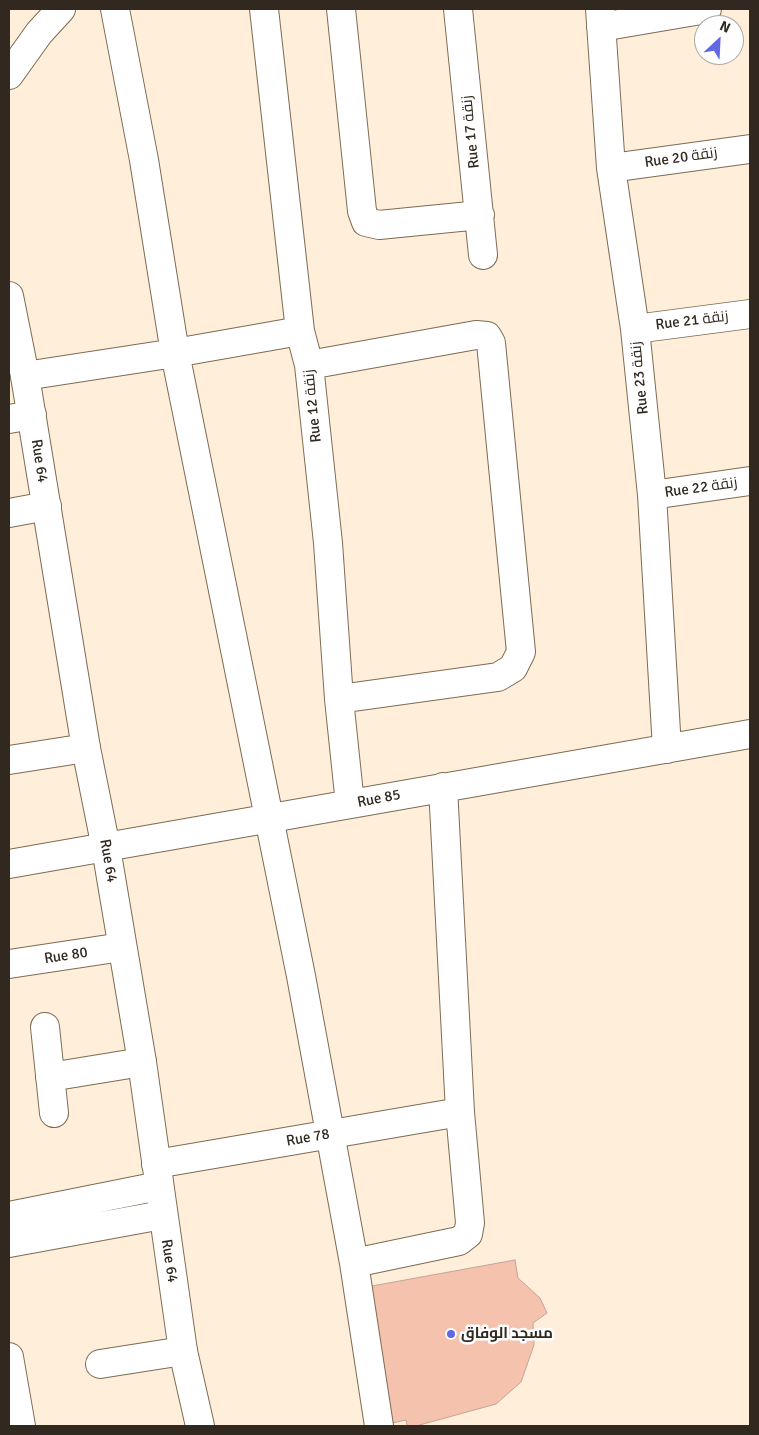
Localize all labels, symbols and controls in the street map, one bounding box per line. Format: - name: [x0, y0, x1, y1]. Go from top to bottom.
- north arrow: [694, 15, 744, 65]
- text: N: [717, 17, 733, 37]
- street label: Rue 17 زنقة: [458, 95, 484, 169]
- street label: Rue 20 زنقة: [643, 144, 719, 172]
- street label: Rue 21 زنقة: [654, 308, 730, 334]
- street label: Rue 23 زنقة: [627, 341, 653, 415]
- street label: Rue 12 زنقة: [300, 369, 326, 443]
- street label: Rue 64: [27, 438, 51, 484]
- street label: Rue 22 زنقة: [663, 474, 739, 502]
- street label: Rue 85: [356, 786, 402, 812]
- street label: Rue 64: [95, 838, 121, 884]
- street label: Rue 80: [43, 944, 89, 968]
- street label: Rue 78: [285, 1125, 331, 1151]
- street label: Rue 64: [157, 1238, 181, 1284]
- place label: مسجد الوفاق: [461, 1325, 553, 1343]
- marker: مسجد الوفاق: [445, 1328, 457, 1340]

